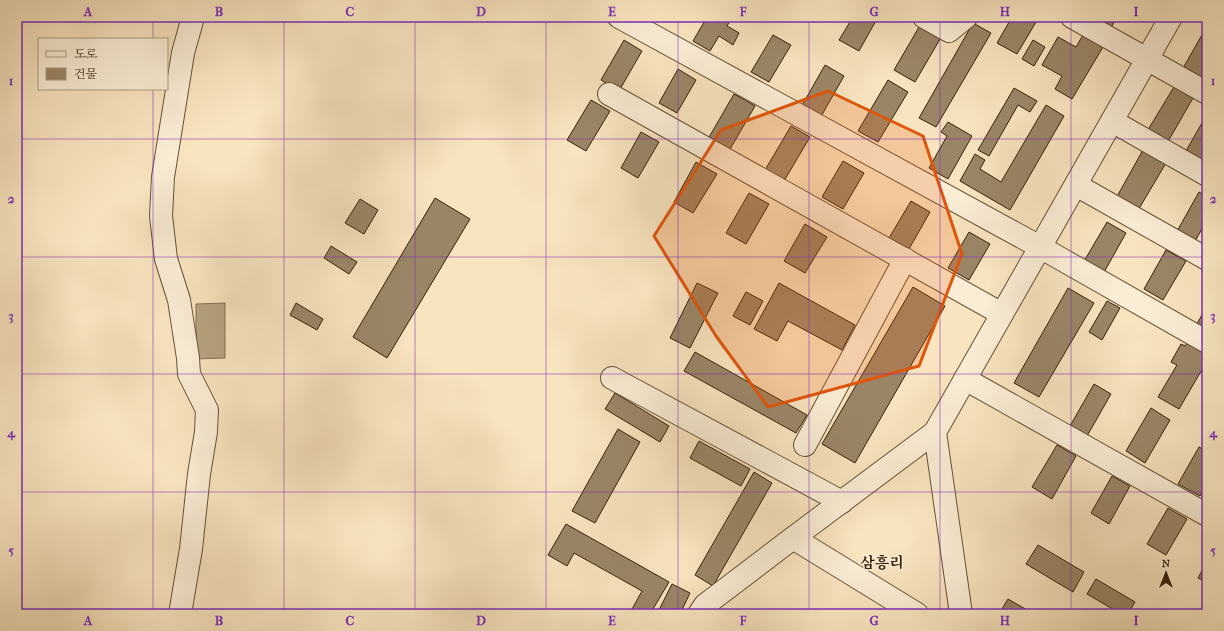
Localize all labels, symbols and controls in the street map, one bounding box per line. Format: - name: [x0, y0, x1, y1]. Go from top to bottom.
- text: A: [83, 4, 93, 19]
- text: B: [215, 4, 224, 19]
- text: C: [346, 4, 355, 19]
- text: D: [476, 4, 486, 19]
- text: E: [608, 4, 616, 19]
- text: F: [739, 4, 747, 19]
- text: G: [869, 4, 879, 19]
- text: H: [1000, 4, 1011, 19]
- text: I: [1133, 4, 1139, 19]
- legend: [38, 38, 168, 90]
- text: 도로: [74, 47, 98, 61]
- text: 건물: [74, 67, 98, 81]
- text: 1: [9, 73, 14, 88]
- text: 1: [1211, 73, 1216, 88]
- text: 2: [8, 191, 15, 206]
- text: 2: [1210, 191, 1217, 206]
- text: 3: [8, 308, 14, 324]
- text: 3: [1210, 308, 1216, 324]
- text: 4: [6, 425, 16, 441]
- text: 4: [1208, 425, 1218, 441]
- text: 5: [8, 543, 14, 558]
- text: 5: [1210, 543, 1216, 558]
- north arrow: [1146, 553, 1186, 593]
- district label: 삼흥리: [860, 554, 904, 572]
- text: N: [1162, 557, 1171, 570]
- text: A: [83, 613, 93, 628]
- text: B: [215, 613, 224, 628]
- text: C: [346, 613, 355, 628]
- text: D: [476, 613, 486, 628]
- text: E: [608, 613, 616, 628]
- text: F: [739, 613, 747, 628]
- text: G: [869, 613, 879, 628]
- text: H: [1000, 613, 1011, 628]
- text: I: [1133, 613, 1139, 628]

